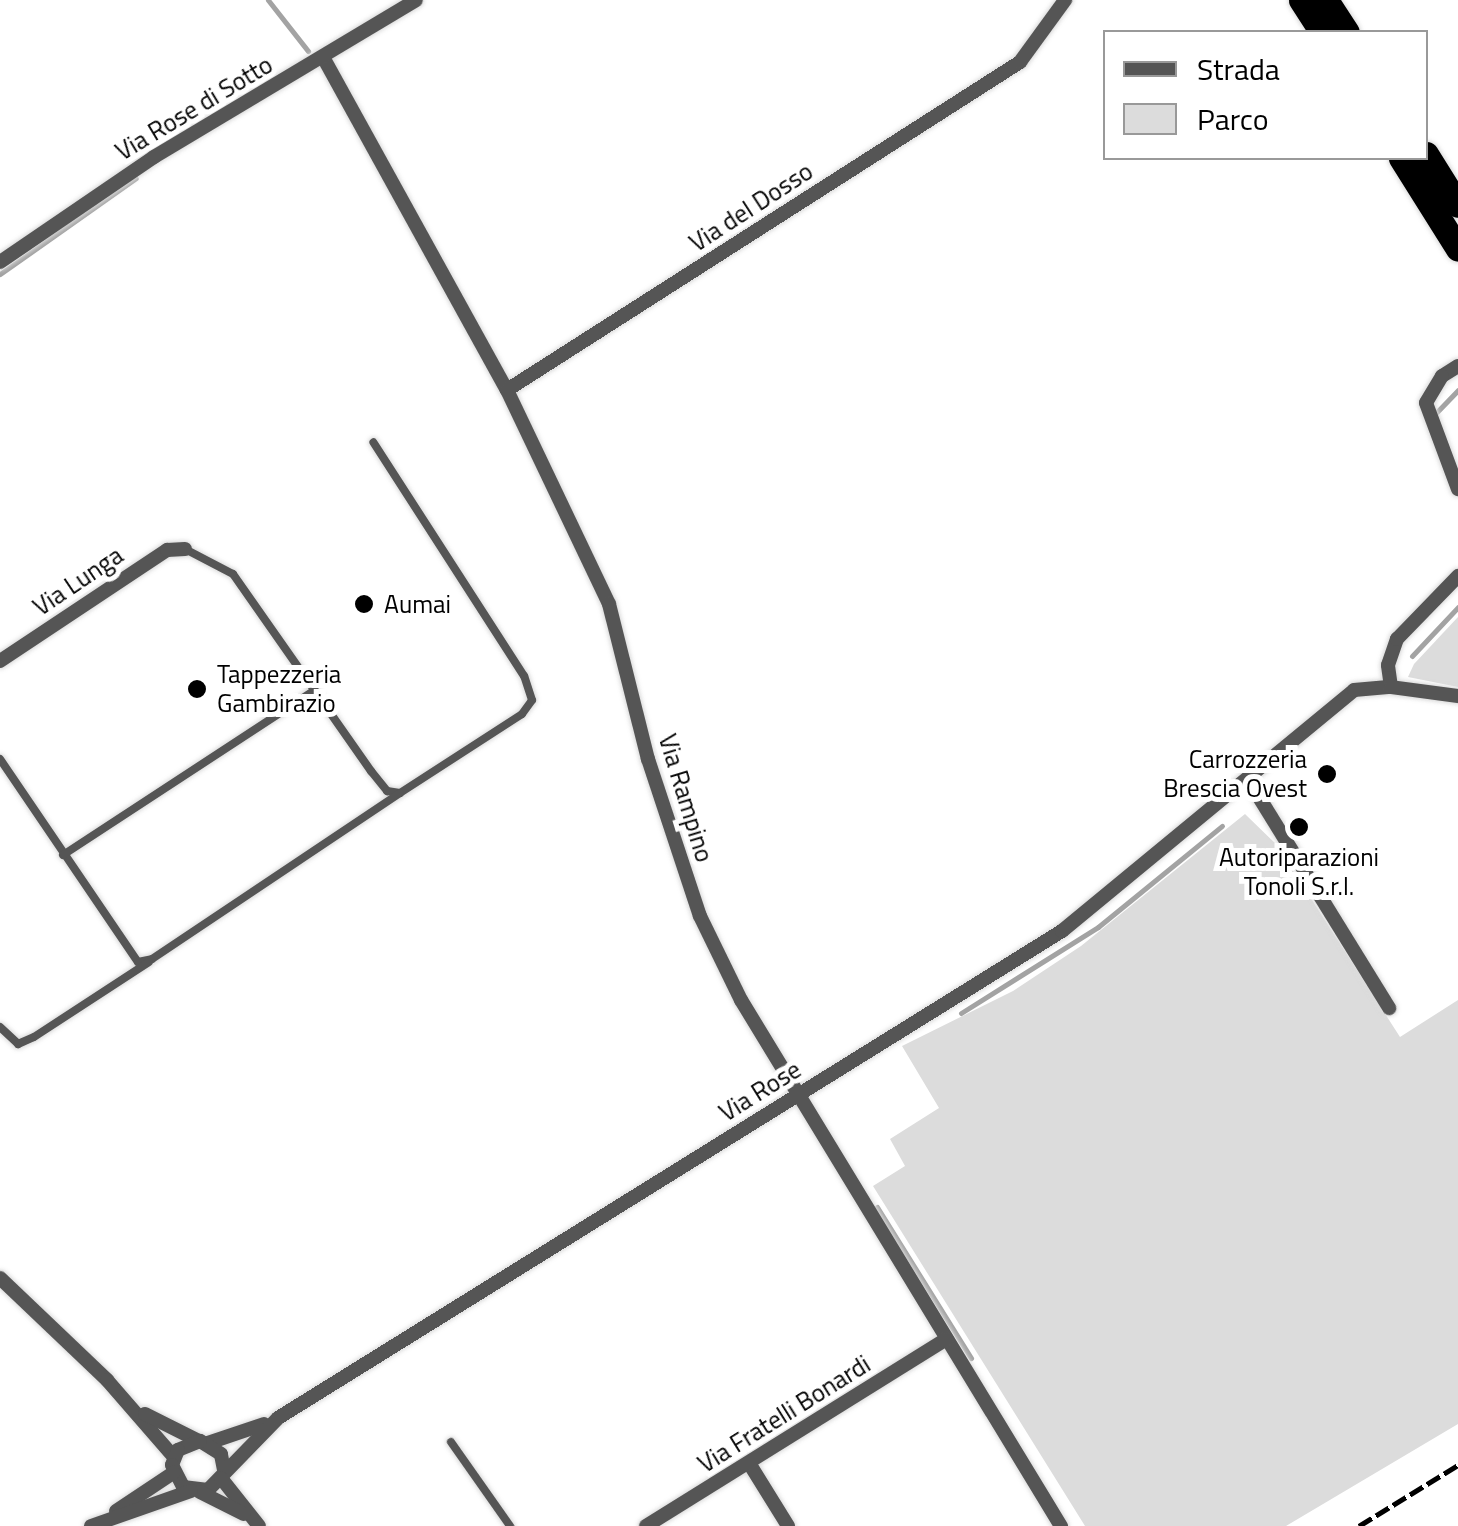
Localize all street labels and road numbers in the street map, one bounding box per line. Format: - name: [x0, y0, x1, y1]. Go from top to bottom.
- street label: Via Rose di Sotto: [110, 49, 278, 167]
- street label: Via del Dosso: [684, 156, 818, 258]
- street label: Via Lunga: [27, 540, 129, 622]
- street label: Via Rampino: [652, 730, 720, 866]
- street label: Via Rose: [714, 1054, 806, 1128]
- street label: Via Fratelli Bonardi: [692, 1349, 876, 1479]

